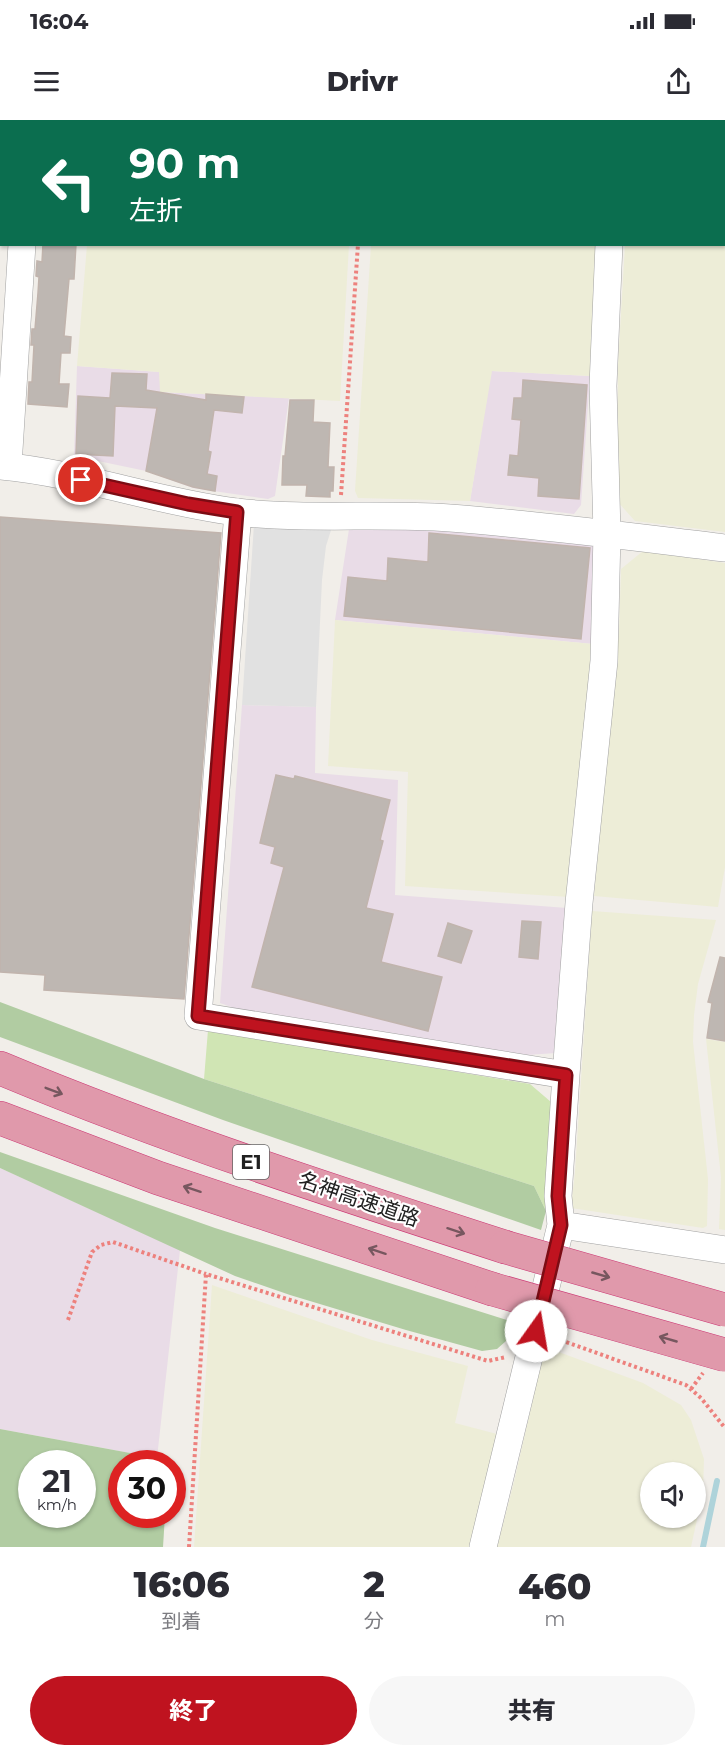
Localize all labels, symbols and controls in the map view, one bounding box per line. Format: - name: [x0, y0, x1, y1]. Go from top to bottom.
- text: 16:04: [30, 8, 89, 35]
- icon: menu: [30, 65, 63, 98]
- text: Drivr: [327, 65, 398, 98]
- icon: share: [662, 65, 695, 98]
- text: 90 m: [129, 137, 240, 189]
- icon: left: [30, 144, 108, 222]
- text: 左折: [129, 194, 183, 227]
- pin: [55, 454, 106, 505]
- icon: arrive: [64, 463, 97, 496]
- one-way arrow: [44, 1086, 63, 1097]
- road number: E1: [233, 1145, 269, 1179]
- street label: 名神高速道路: [295, 1167, 423, 1231]
- one-way arrow: [183, 1183, 202, 1194]
- one-way arrow: [446, 1226, 465, 1237]
- one-way arrow: [368, 1245, 387, 1256]
- one-way arrow: [592, 1270, 611, 1281]
- position arrow: [504, 1299, 568, 1363]
- one-way arrow: [659, 1333, 678, 1344]
- speed limit sign: 30: [108, 1450, 186, 1528]
- map controls: [640, 1462, 706, 1528]
- button: sound: [640, 1462, 706, 1528]
- text: 21: [42, 1463, 72, 1500]
- text: km/h: [37, 1495, 77, 1514]
- text: 16:06: [134, 1562, 230, 1606]
- text: 2: [363, 1562, 385, 1606]
- text: 460: [518, 1564, 591, 1608]
- text: m: [544, 1607, 565, 1631]
- text: 到着: [162, 1609, 202, 1633]
- text: 分: [364, 1609, 384, 1633]
- button: 終了: [30, 1676, 357, 1745]
- button: 共有: [369, 1676, 695, 1745]

